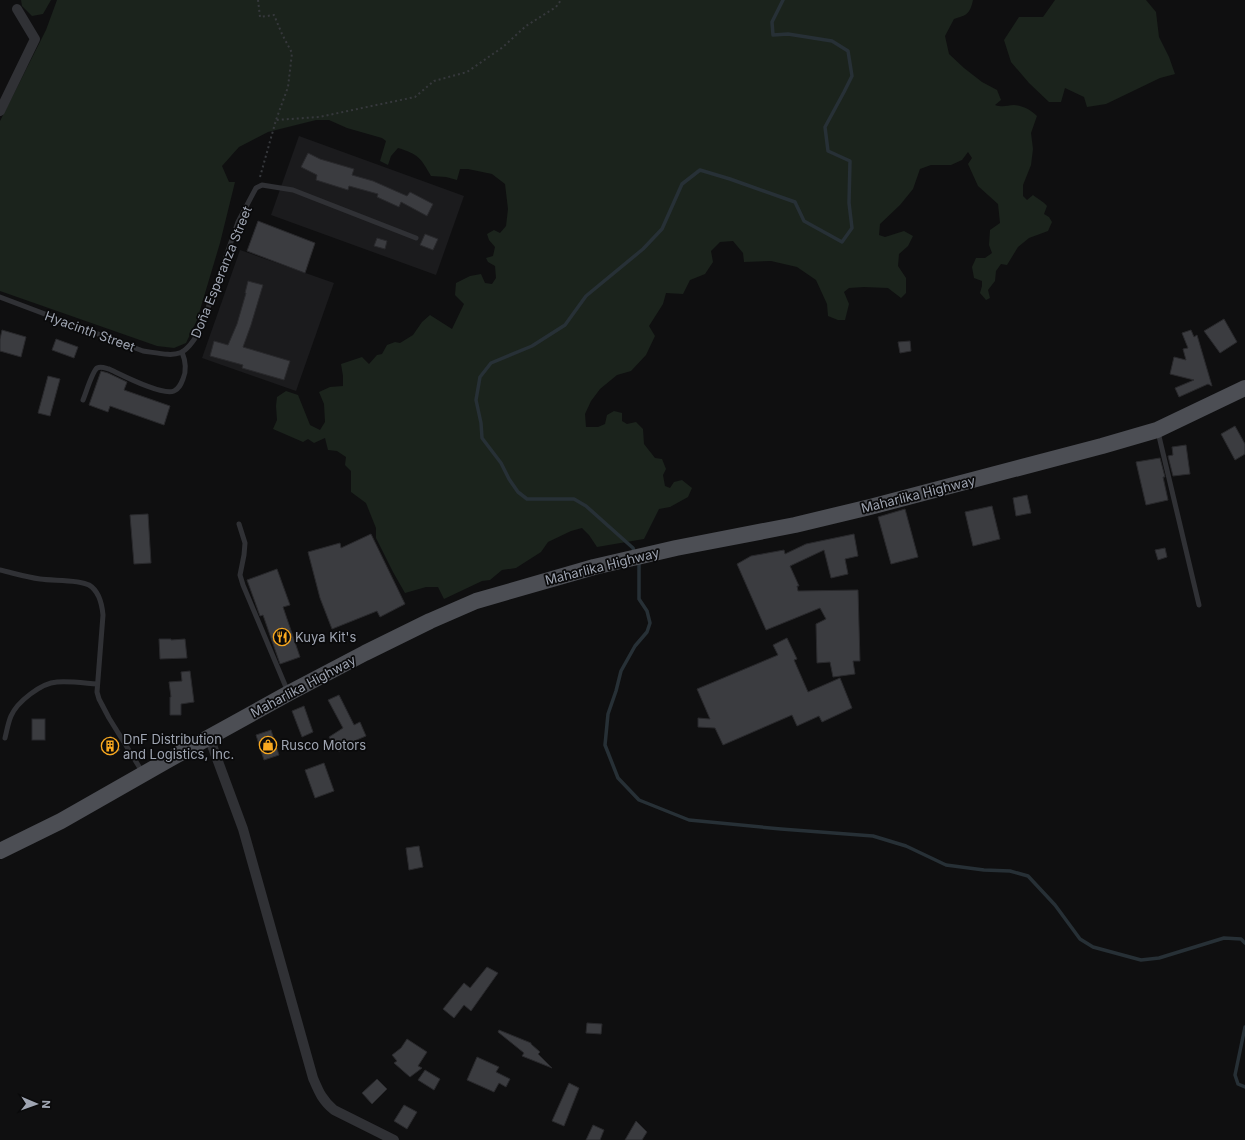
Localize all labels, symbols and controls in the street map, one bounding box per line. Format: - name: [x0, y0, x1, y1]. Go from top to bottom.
- street label: Doña Esperanza Street: [187, 204, 255, 340]
- street label: Hyacinth Street: [43, 307, 137, 355]
- street label: Maharlika Highway: [859, 472, 977, 516]
- street label: Maharlika Highway: [543, 544, 661, 588]
- restaurant icon: Kuya Kit's: [272, 627, 292, 647]
- place label: Kuya Kit's: [295, 629, 356, 645]
- street label: Maharlika Highway: [248, 651, 358, 721]
- place label: DnF Distribution and Logistics, Inc.: [123, 731, 234, 762]
- shop icon: Rusco Motors: [258, 735, 278, 755]
- building icon: DnF Distribution and Logistics, Inc.: [100, 736, 120, 756]
- place label: Rusco Motors: [281, 737, 366, 753]
- north arrow: [16, 1084, 56, 1124]
- text: N: [39, 1100, 53, 1109]

